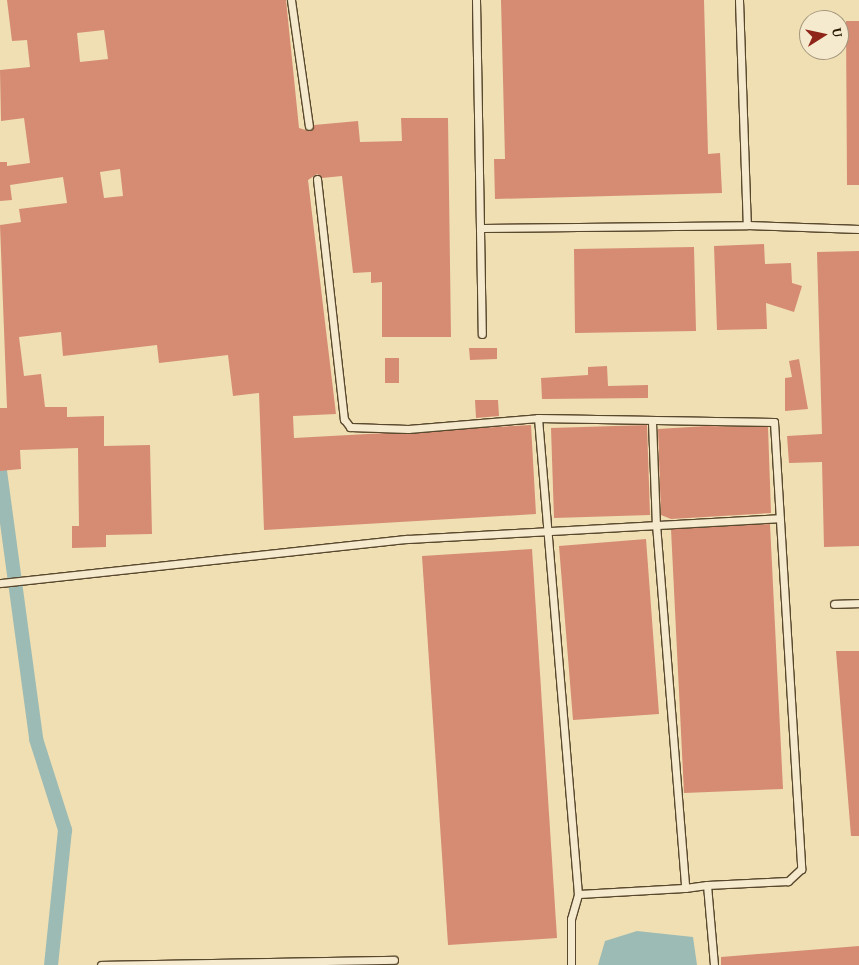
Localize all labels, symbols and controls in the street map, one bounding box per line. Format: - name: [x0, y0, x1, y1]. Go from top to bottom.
- north arrow: [799, 10, 849, 60]
- text: U: [827, 26, 848, 39]

